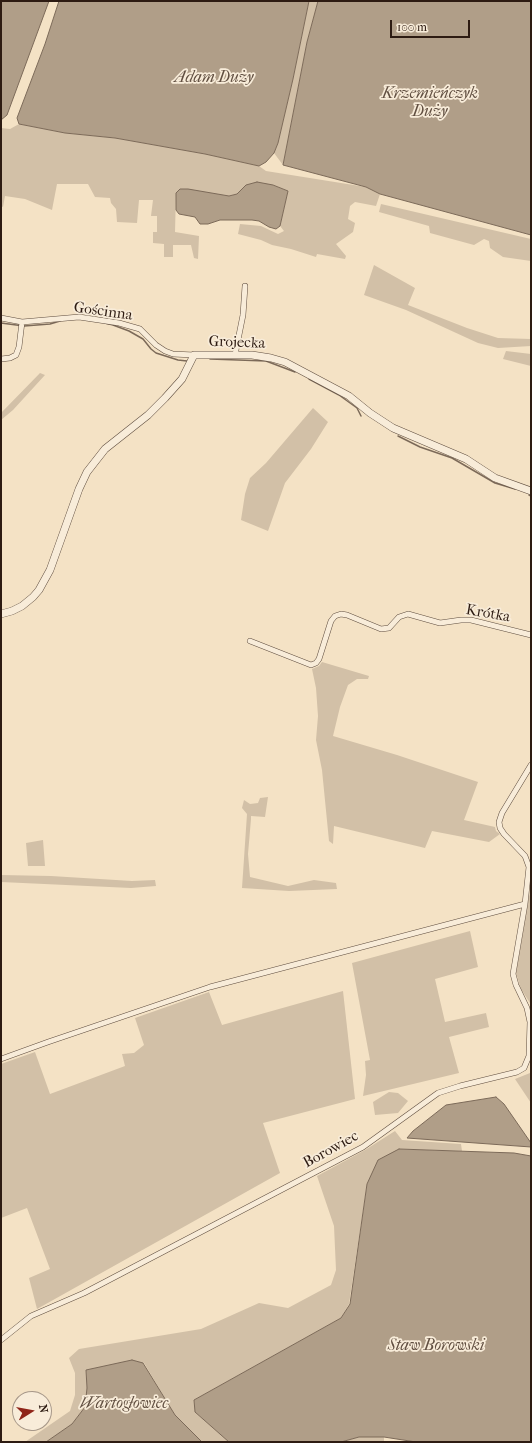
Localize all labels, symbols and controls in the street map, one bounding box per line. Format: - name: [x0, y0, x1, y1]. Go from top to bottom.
- scale bar: [392, 12, 472, 38]
- text: 100 m: [397, 20, 427, 34]
- water label: Adam Duży: [174, 68, 254, 88]
- water label: Krzemieńczyk Duży: [382, 84, 478, 122]
- street label: Gościnna: [72, 299, 134, 325]
- street label: Grojecka: [208, 333, 266, 353]
- street label: Krótka: [464, 601, 512, 627]
- street label: Borowiec: [300, 1127, 362, 1173]
- water label: Staw Borowski: [388, 1336, 484, 1356]
- north arrow: [12, 1391, 52, 1431]
- water label: Wartogłowiec: [80, 1394, 168, 1414]
- text: N: [36, 1403, 50, 1414]

